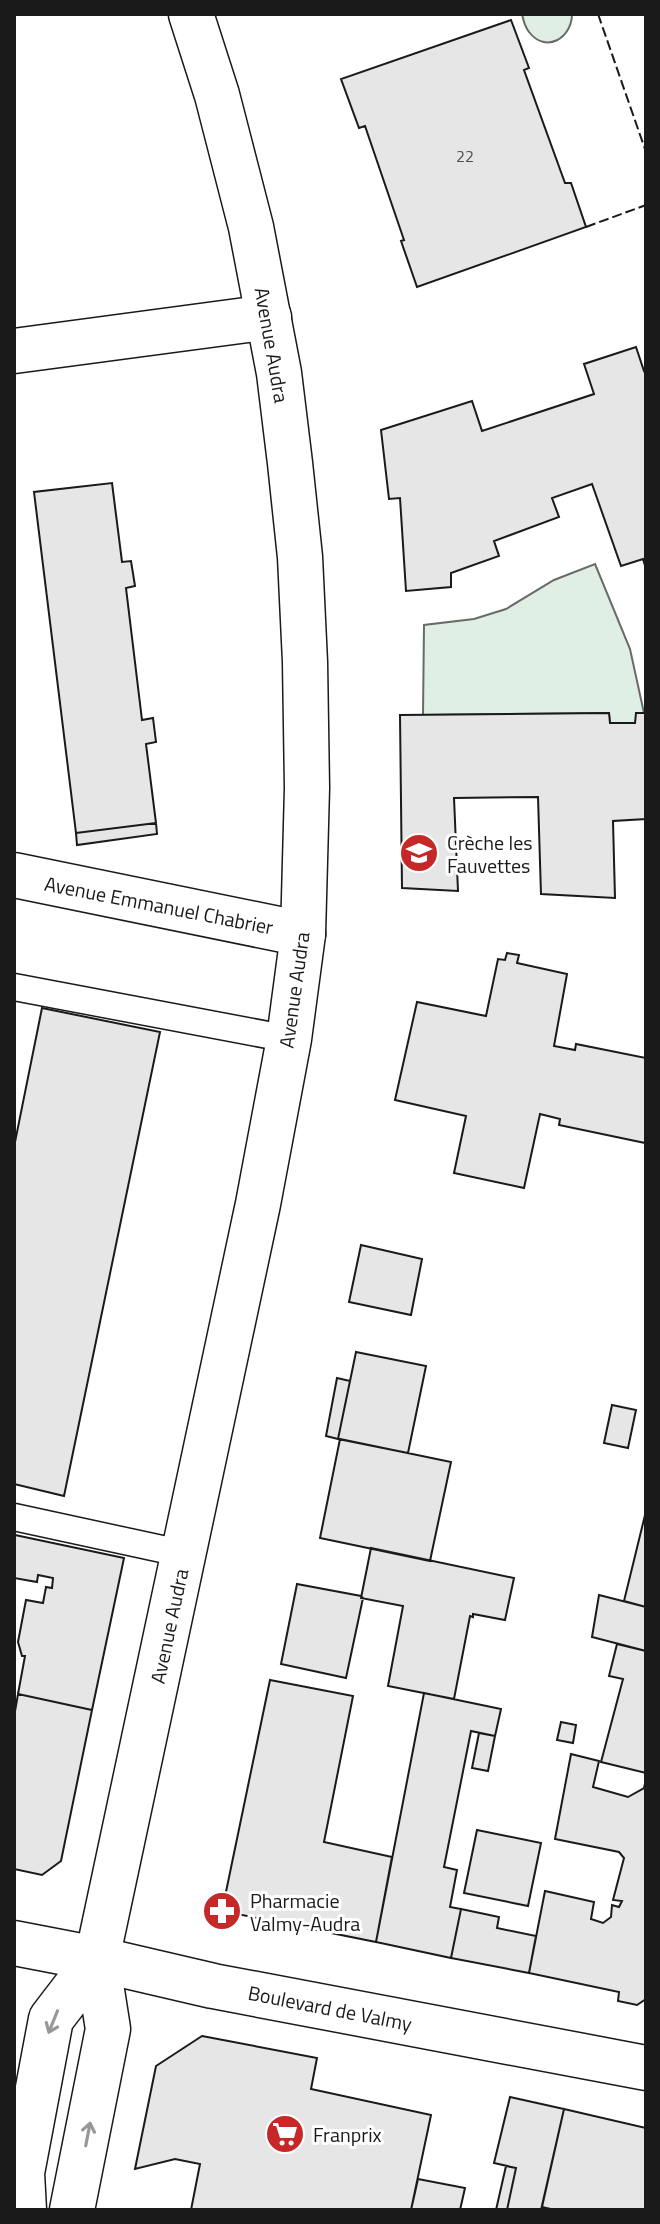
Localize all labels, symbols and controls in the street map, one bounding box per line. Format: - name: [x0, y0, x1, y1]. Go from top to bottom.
- house number: 22: [456, 144, 474, 168]
- street label: Avenue Audra: [247, 285, 297, 405]
- place label: Crèche les Fauvettes: [447, 827, 533, 881]
- school or university icon: Crèche les Fauvettes: [398, 832, 440, 874]
- street label: Avenue Emmanuel Chabrier: [42, 868, 276, 942]
- street label: Avenue Audra: [271, 930, 317, 1050]
- street label: Avenue Audra: [142, 1566, 196, 1686]
- place label: Pharmacie Valmy-Audra: [250, 1885, 360, 1939]
- pharmacy icon: Pharmacie Valmy-Audra: [201, 1890, 243, 1932]
- street label: Boulevard de Valmy: [245, 1977, 415, 2039]
- one-way arrow: [45, 2009, 59, 2034]
- supermarket icon: Franprix: [264, 2113, 306, 2155]
- place label: Franprix: [313, 2119, 382, 2150]
- one-way arrow: [81, 2121, 96, 2147]

